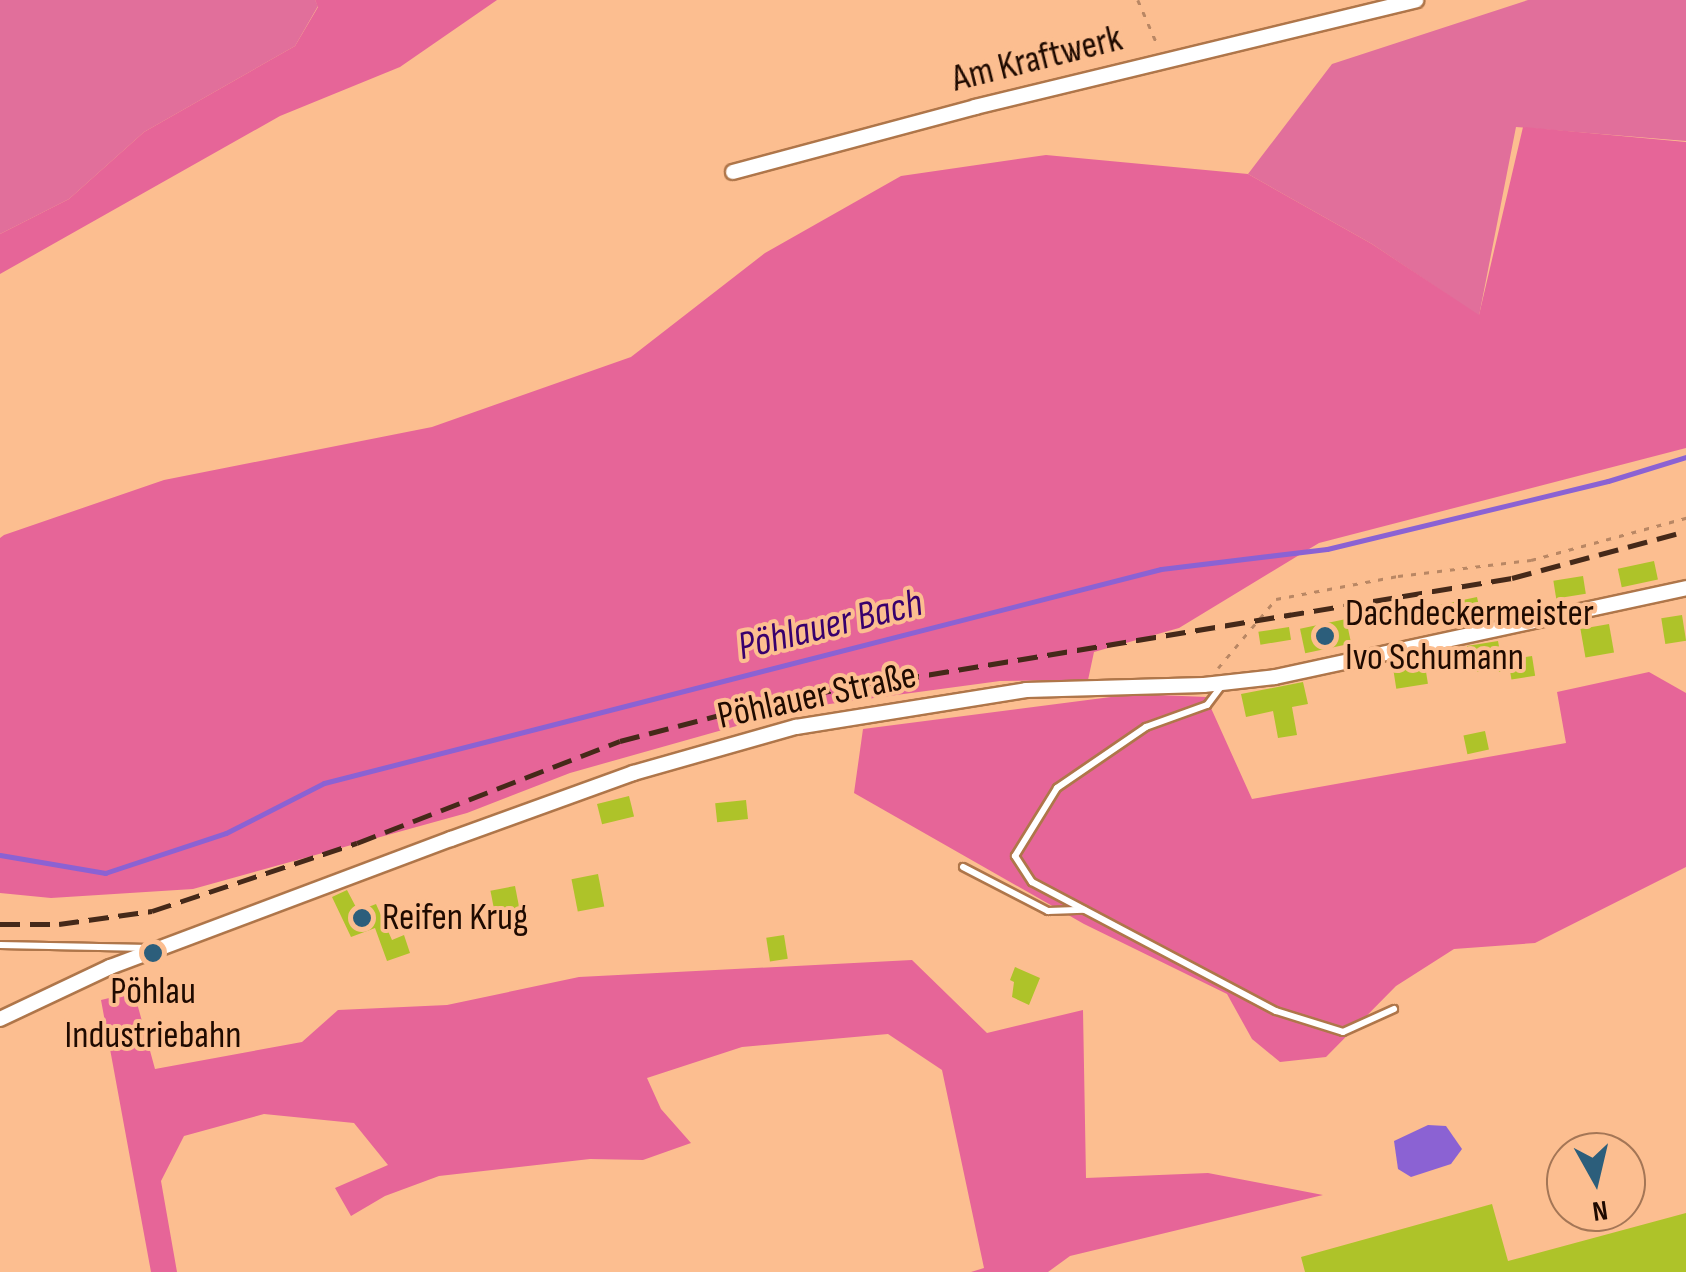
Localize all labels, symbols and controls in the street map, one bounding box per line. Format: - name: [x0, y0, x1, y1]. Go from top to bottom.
- street label: Am Kraftwerk: [947, 16, 1127, 102]
- water label: Pöhlauer Bach: [733, 579, 927, 671]
- place label: Dachdeckermeister Ivo Schumann: [1345, 591, 1594, 680]
- marker: Dachdeckermeister Ivo Schumann: [1314, 625, 1336, 647]
- street label: Pöhlauer Straße: [714, 653, 920, 739]
- place label: Reifen Krug: [382, 895, 528, 941]
- marker: Reifen Krug: [351, 907, 373, 929]
- marker: Pöhlau Industriebahn: [142, 942, 164, 964]
- place label: Pöhlau Industriebahn: [64, 969, 242, 1058]
- north arrow: [1546, 1132, 1646, 1232]
- text: N: [1590, 1193, 1610, 1228]

